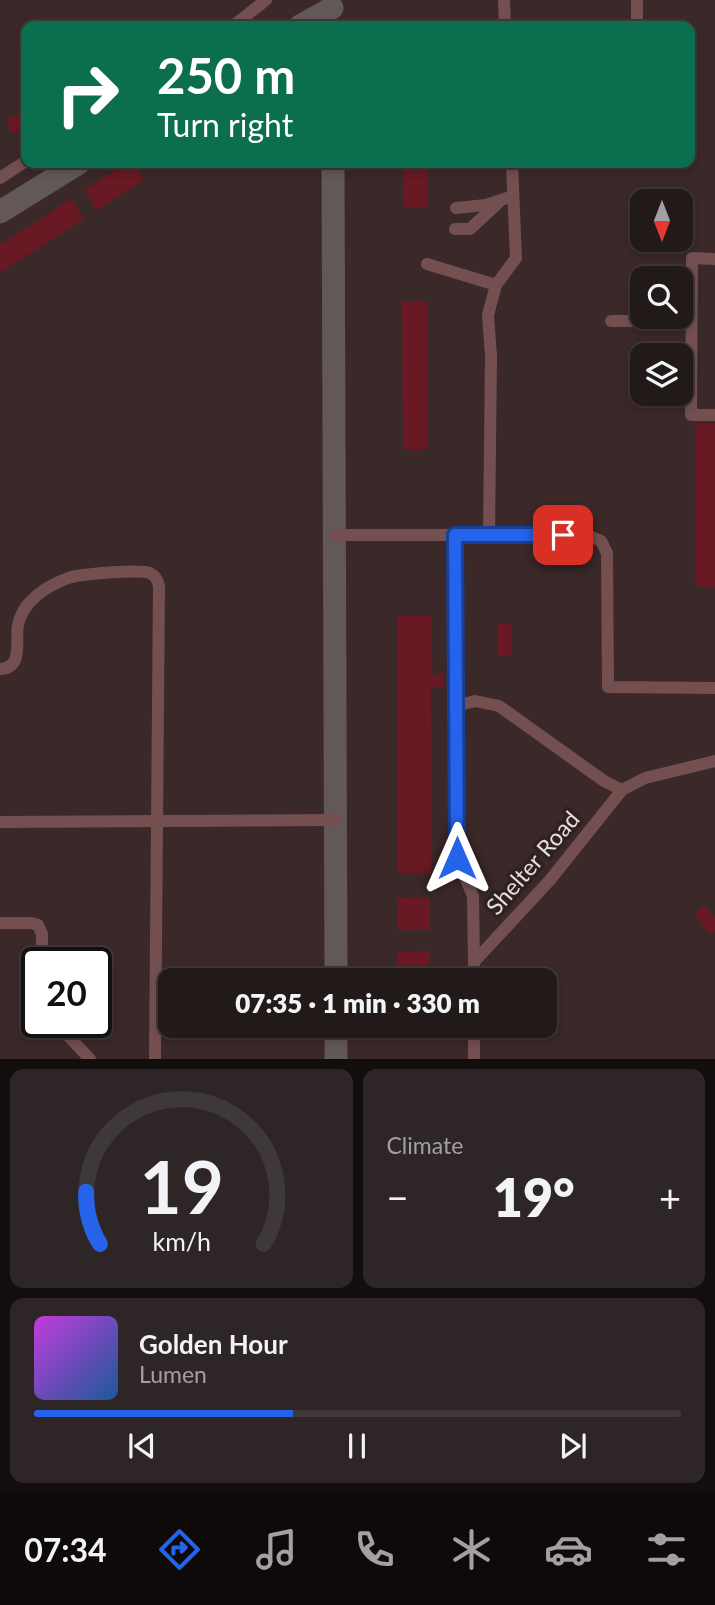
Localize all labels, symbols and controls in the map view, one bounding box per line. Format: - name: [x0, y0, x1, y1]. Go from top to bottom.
- text: 250 m: [157, 46, 295, 104]
- icon: right: [42, 49, 133, 140]
- text: Turn right: [157, 105, 293, 144]
- north arrow: [630, 189, 693, 252]
- map controls: [630, 189, 693, 406]
- button: search: [630, 266, 693, 329]
- button: layers: [630, 343, 693, 406]
- pin: [533, 505, 593, 565]
- icon: arrive: [544, 516, 582, 554]
- street label: Shelter Road: [480, 805, 585, 920]
- position arrow: [420, 821, 494, 895]
- speed limit sign: 20: [21, 947, 112, 1038]
- text: 07:35 · 1 min · 330 m: [235, 987, 480, 1019]
- text: Climate: [387, 1131, 463, 1159]
- text: 19: [139, 1143, 223, 1231]
- text: 19°: [493, 1166, 575, 1228]
- text: −: [387, 1174, 409, 1220]
- text: +: [659, 1174, 681, 1220]
- text: km/h: [152, 1226, 211, 1256]
- text: Golden Hour: [139, 1328, 288, 1360]
- text: Lumen: [139, 1360, 207, 1388]
- icon: previous: [123, 1427, 161, 1465]
- icon: pause: [338, 1427, 376, 1465]
- icon: next: [554, 1427, 592, 1465]
- icon: directions: [155, 1525, 204, 1574]
- icon: music: [252, 1525, 301, 1574]
- icon: phone: [350, 1525, 399, 1574]
- icon: climate: [447, 1525, 496, 1574]
- icon: car: [544, 1525, 593, 1574]
- icon: filters: [642, 1525, 691, 1574]
- text: 07:34: [24, 1530, 107, 1569]

